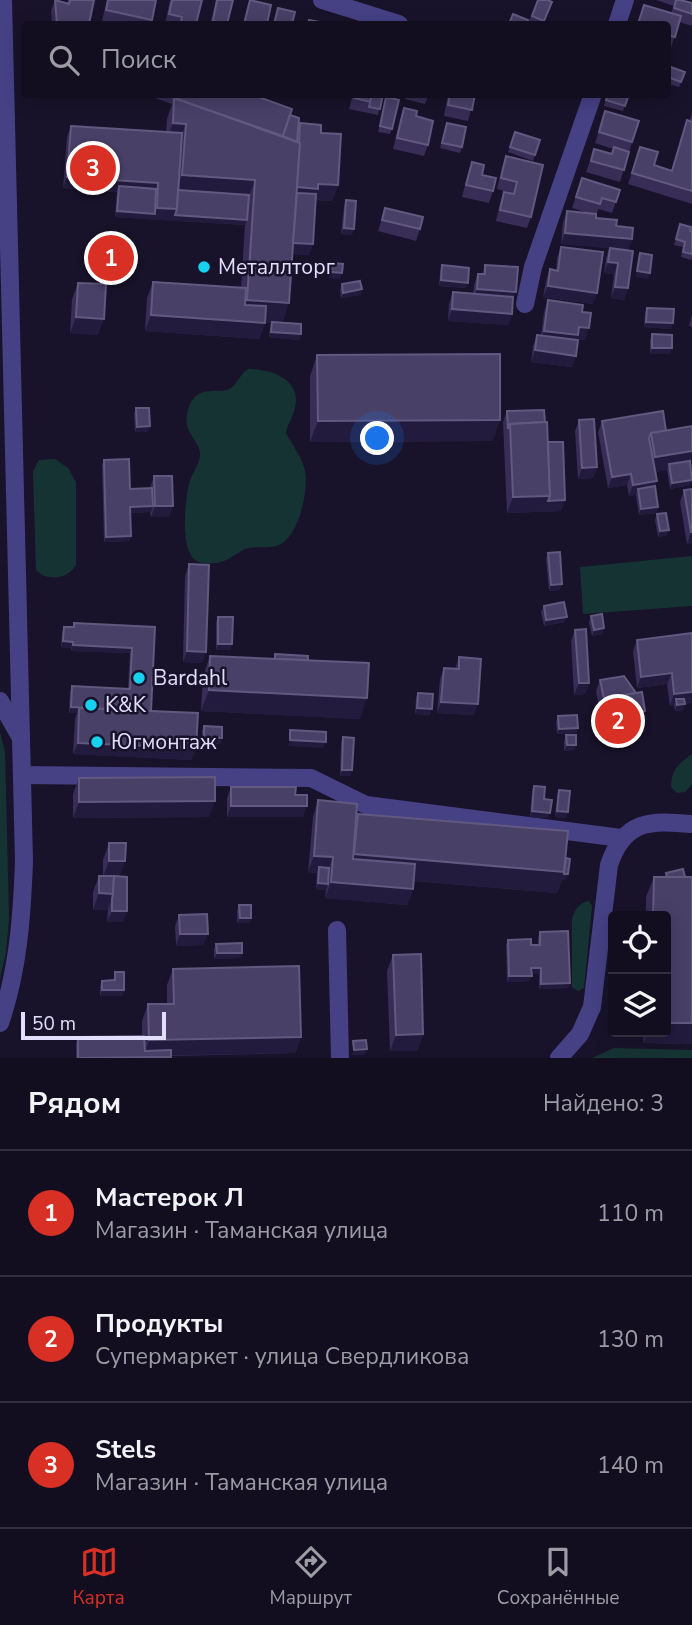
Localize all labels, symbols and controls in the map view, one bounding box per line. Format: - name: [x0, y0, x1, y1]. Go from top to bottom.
- search box: [21, 21, 671, 98]
- icon: search: [45, 41, 83, 79]
- text: Поиск: [101, 42, 177, 77]
- pin: 3: [70, 142, 116, 194]
- pin: 1: [88, 232, 134, 284]
- place label: Металлторг: [218, 253, 335, 281]
- marker: Металлторг: [196, 259, 212, 275]
- your location: [360, 421, 394, 455]
- place label: Bardahl: [153, 664, 228, 692]
- marker: Bardahl: [131, 670, 147, 686]
- place label: K&K: [105, 691, 147, 719]
- pin: 2: [595, 695, 641, 747]
- marker: K&K: [83, 697, 99, 713]
- place label: Югмонтаж: [111, 728, 217, 756]
- marker: Югмонтаж: [89, 734, 105, 750]
- map controls: [608, 911, 671, 1037]
- button: locate: [608, 911, 671, 974]
- button: layers: [608, 974, 671, 1037]
- scale bar: [21, 1009, 166, 1041]
- text: 50 m: [32, 1011, 76, 1037]
- text: Рядом: [28, 1083, 121, 1124]
- text: Найдено: 3: [543, 1088, 664, 1119]
- text: Мастерок Л: [95, 1180, 244, 1215]
- text: 1: [44, 1198, 58, 1229]
- text: 110 m: [597, 1198, 664, 1229]
- text: Магазин · Таманская улица: [95, 1215, 388, 1246]
- text: Продукты: [95, 1306, 223, 1341]
- text: 2: [44, 1324, 58, 1355]
- text: 130 m: [597, 1324, 664, 1355]
- text: Супермаркет · улица Свердликова: [95, 1341, 469, 1372]
- text: Stels: [95, 1432, 156, 1467]
- text: 3: [44, 1450, 58, 1481]
- text: 140 m: [597, 1450, 664, 1481]
- text: Магазин · Таманская улица: [95, 1467, 388, 1498]
- tab: Карта: [72, 1543, 125, 1611]
- tab: Маршрут: [270, 1543, 352, 1611]
- tab: Сохранённые: [497, 1543, 620, 1611]

